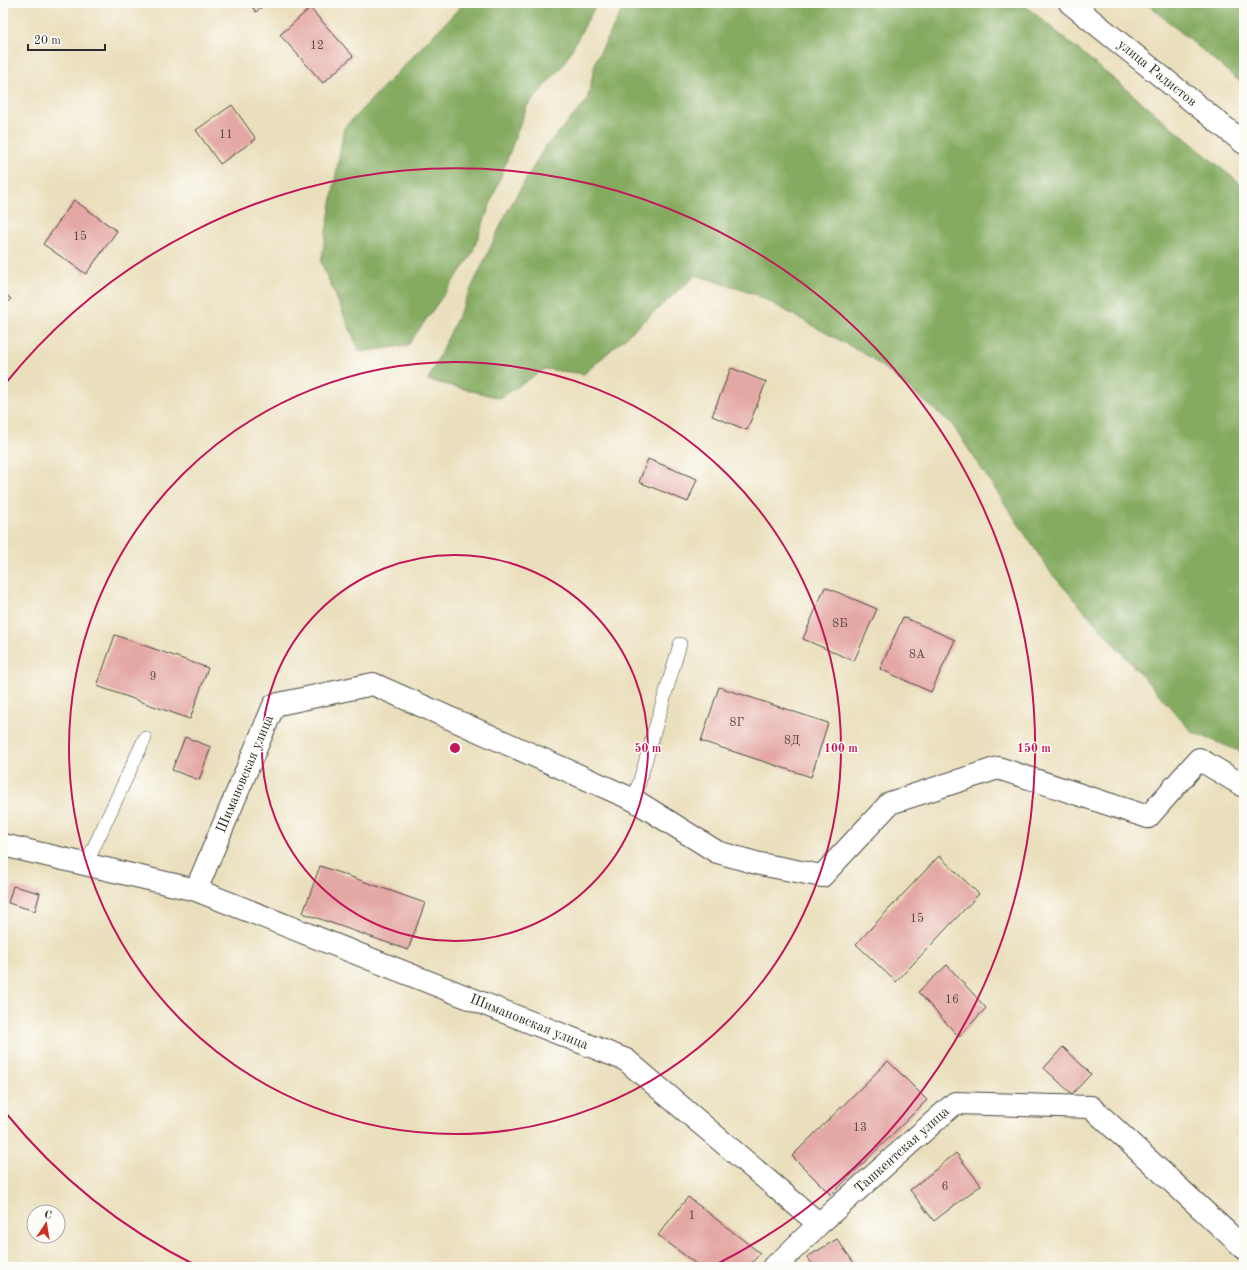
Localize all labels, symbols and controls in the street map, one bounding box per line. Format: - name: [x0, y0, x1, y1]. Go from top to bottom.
- scale bar: [28, 26, 105, 52]
- text: 20 m: [34, 35, 61, 47]
- street label: улица Радистов: [1115, 37, 1199, 109]
- house number: 12: [310, 40, 324, 52]
- house number: 11: [219, 129, 233, 141]
- house number: 15: [73, 230, 87, 243]
- house number: 8Б: [832, 618, 848, 630]
- house number: 8А: [909, 649, 925, 661]
- house number: 9: [150, 671, 156, 683]
- street label: Шимановская улица: [214, 713, 276, 835]
- house number: 8Г: [730, 717, 745, 729]
- house number: 8Д: [784, 735, 800, 747]
- centre of rings: [448, 741, 462, 755]
- text: 50 m: [635, 742, 662, 755]
- text: 150 m: [1017, 742, 1051, 755]
- text: 100 m: [824, 743, 858, 755]
- house number: 15: [910, 912, 924, 925]
- street label: Шимановская улица: [468, 992, 590, 1052]
- house number: 16: [945, 994, 959, 1006]
- street label: Ташкентская улица: [852, 1104, 952, 1196]
- house number: 13: [853, 1122, 867, 1134]
- house number: 6: [942, 1181, 949, 1193]
- north arrow: [26, 1204, 66, 1244]
- text: С: [43, 1210, 52, 1222]
- house number: 1: [689, 1210, 695, 1222]

